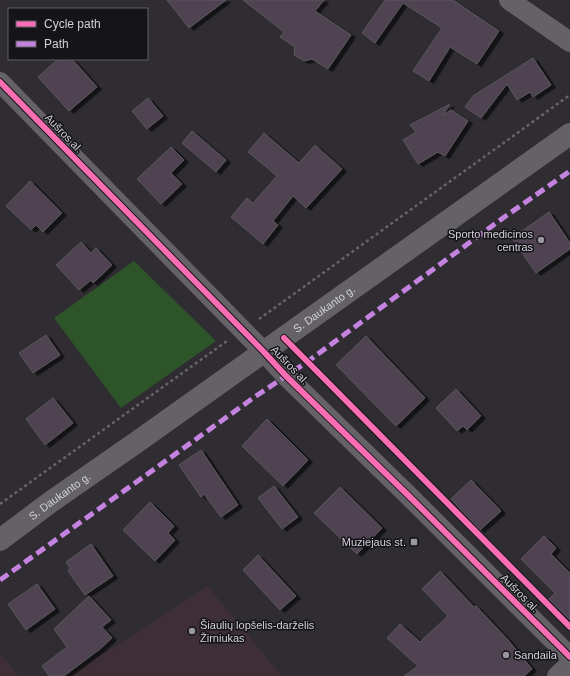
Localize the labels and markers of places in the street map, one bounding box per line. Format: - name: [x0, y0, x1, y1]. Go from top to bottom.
- place label: Sporto medicinos centras: [448, 228, 533, 253]
- marker: Sporto medicinos centras: [536, 235, 546, 245]
- place label: Muziejaus st.: [342, 536, 406, 548]
- marker: Muziejaus st.: [409, 537, 419, 547]
- place label: Šiaulių lopšelis-darželis Žirniukas: [200, 619, 315, 644]
- marker: Šiaulių lopšelis-darželis Žirniukas: [187, 626, 197, 636]
- place label: Sandaila: [514, 649, 558, 661]
- marker: Sandaila: [501, 650, 511, 660]

